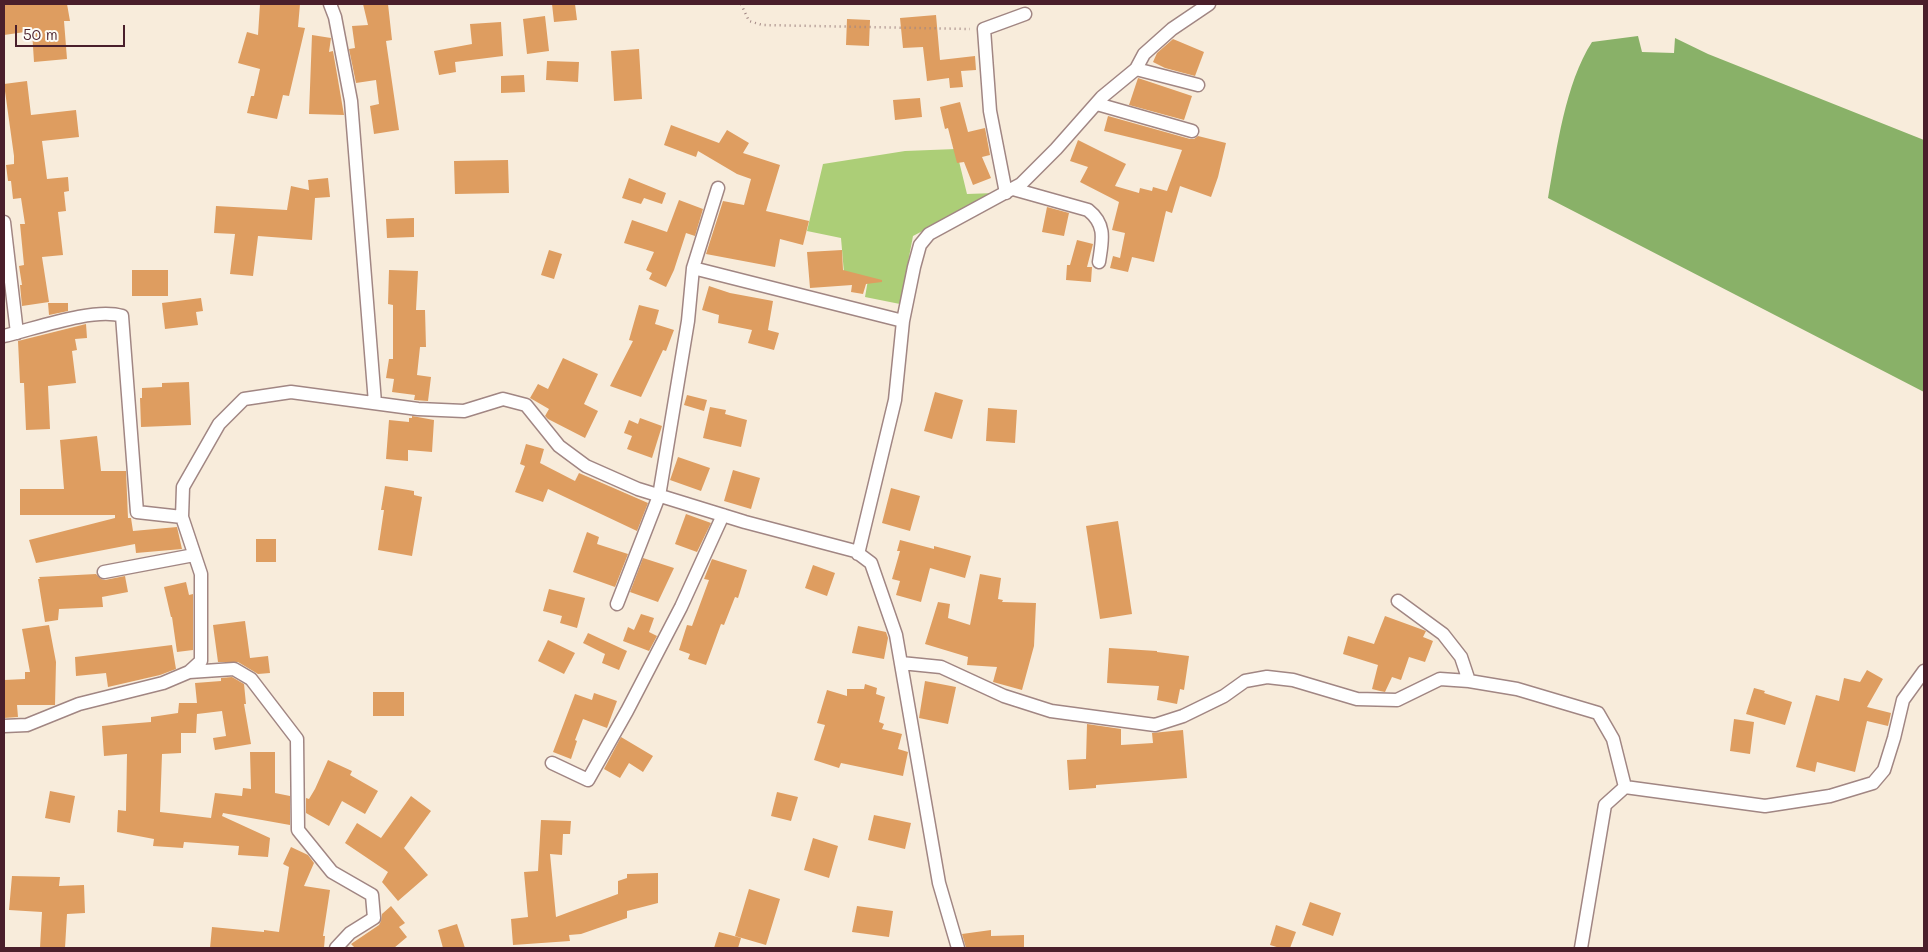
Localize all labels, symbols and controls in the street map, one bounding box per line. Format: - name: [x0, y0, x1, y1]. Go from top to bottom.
- scale bar: [18, 15, 128, 47]
- text: 50 m: [23, 24, 58, 44]

